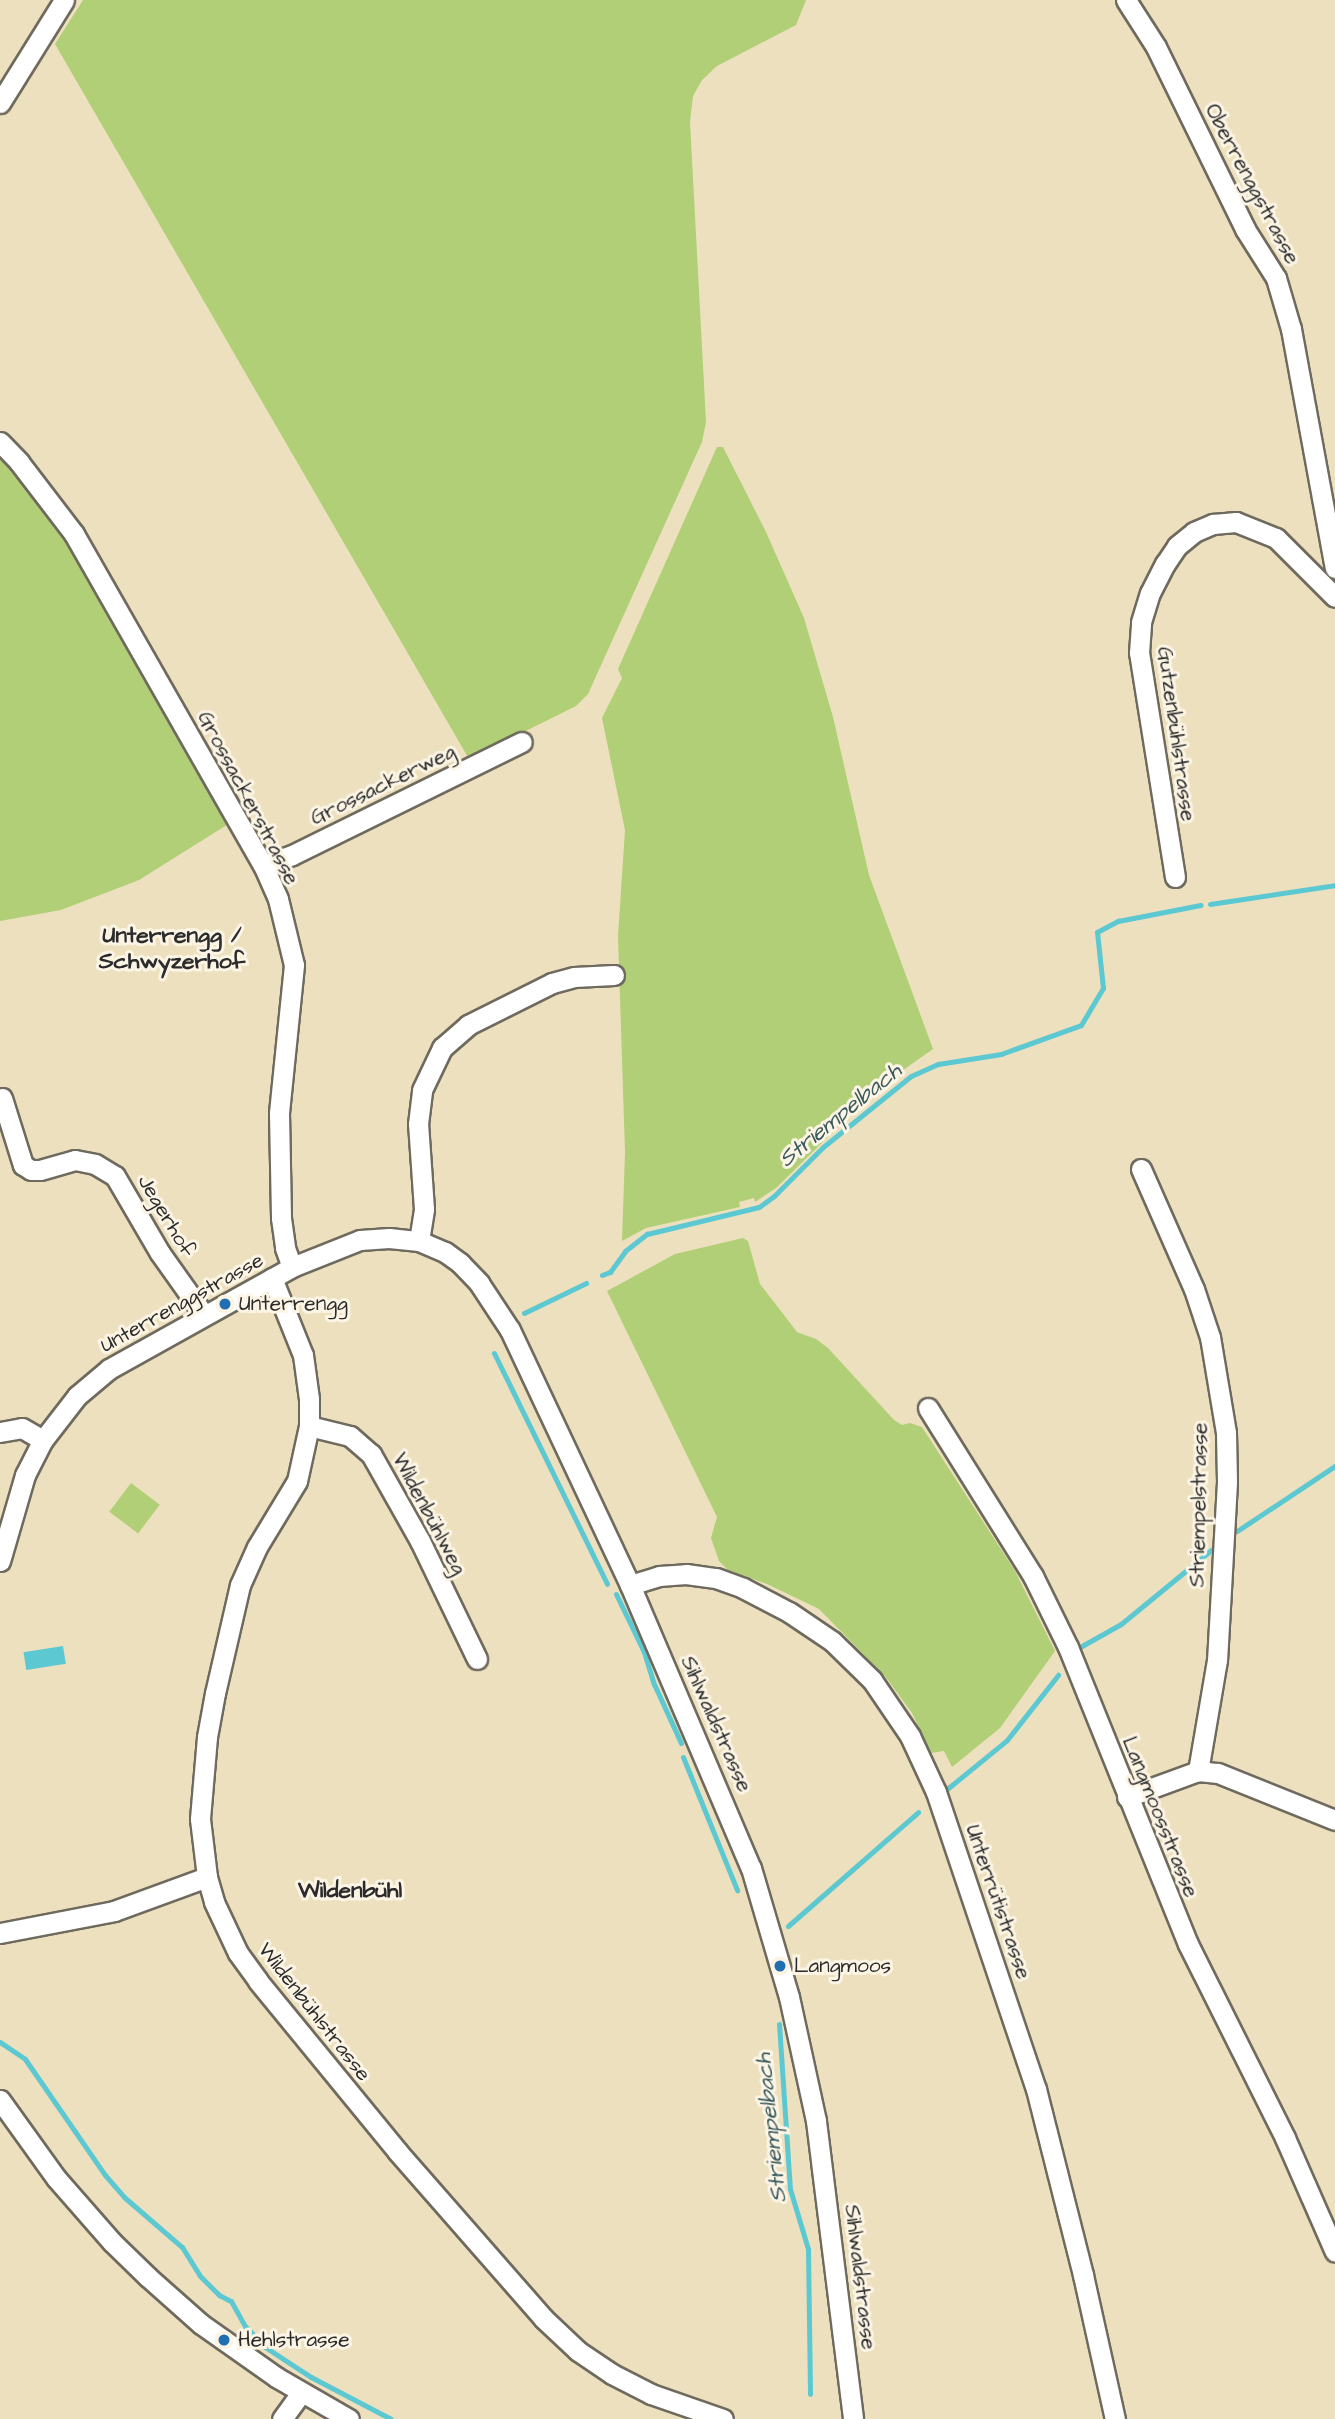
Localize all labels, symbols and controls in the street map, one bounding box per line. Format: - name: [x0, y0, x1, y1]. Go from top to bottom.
- street label: Oberrenggstrasse: [1199, 100, 1305, 268]
- street label: Gutzenbühlstrasse: [1151, 645, 1201, 823]
- street label: Grossackerstrasse: [192, 707, 304, 889]
- street label: Grossackerweg: [306, 739, 460, 831]
- district label: Unterrengg / Schwyzerhof: [99, 921, 245, 975]
- water label: Striempelbach: [773, 1057, 907, 1173]
- street label: Jegerhof: [132, 1171, 200, 1261]
- street label: Unterrenggstrasse: [96, 1248, 268, 1358]
- place label: Unterrengg: [239, 1291, 348, 1317]
- marker: Unterrengg: [217, 1296, 233, 1312]
- street label: Striempelstrasse: [1185, 1423, 1213, 1587]
- street label: Wildenbühlweg: [386, 1449, 472, 1579]
- street label: Sihlwaldstrasse: [675, 1652, 757, 1796]
- street label: Langmoosstrasse: [1116, 1733, 1204, 1901]
- street label: Unterrütistrasse: [960, 1822, 1036, 1982]
- district label: Wildenbühl: [298, 1876, 402, 1904]
- street label: Wildenbühlstrasse: [252, 1938, 376, 2086]
- place label: Langmoos: [794, 1953, 891, 1979]
- marker: Langmoos: [772, 1958, 788, 1974]
- water label: Striempelbach: [749, 2052, 793, 2204]
- street label: Sihlwaldstrasse: [839, 2203, 881, 2351]
- place label: Hehlstrasse: [238, 2327, 350, 2353]
- marker: Hehlstrasse: [216, 2332, 232, 2348]

